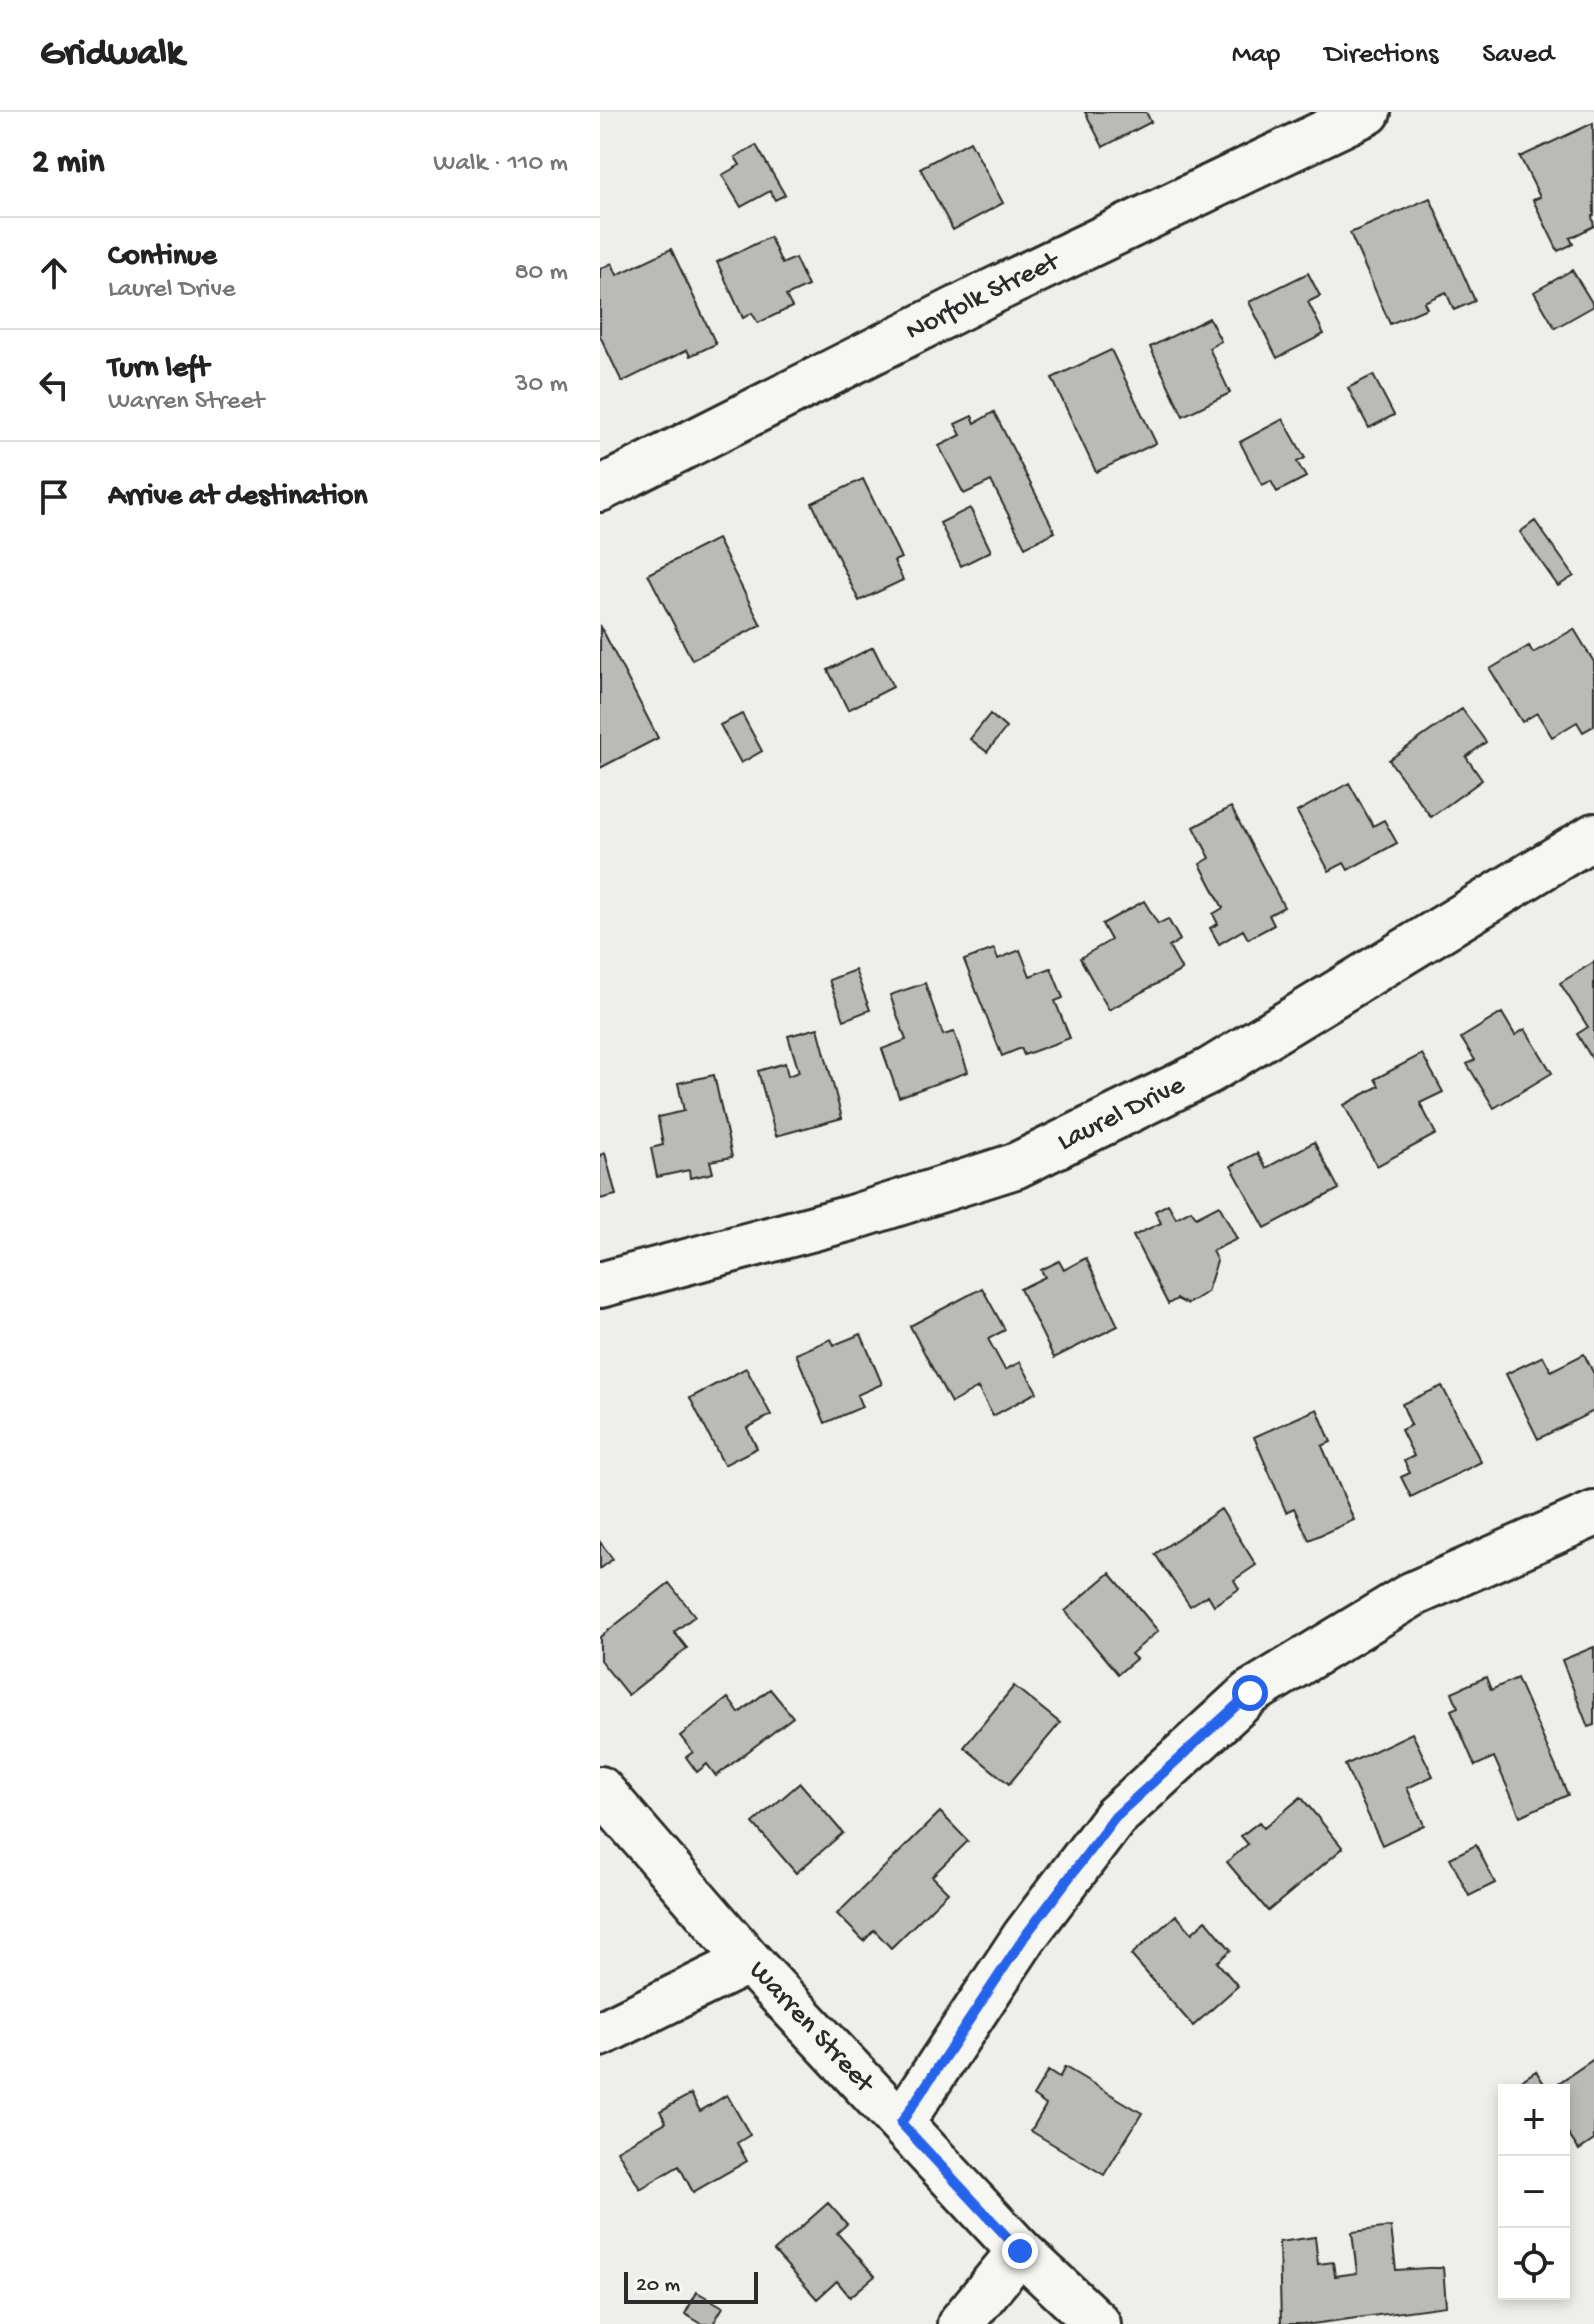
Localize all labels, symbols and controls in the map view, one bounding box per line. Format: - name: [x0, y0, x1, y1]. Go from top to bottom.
- text: Gridwalk: [40, 33, 184, 77]
- text: Map: [1232, 39, 1280, 72]
- text: Directions: [1324, 39, 1438, 72]
- text: Saved: [1482, 39, 1554, 72]
- text: 2 min: [32, 144, 104, 184]
- text: Walk · 110 m: [433, 149, 568, 180]
- text: Continue: [108, 240, 217, 275]
- street label: Norfolk Street: [901, 244, 1066, 348]
- icon: ahead: [32, 251, 76, 295]
- text: 80 m: [514, 258, 568, 289]
- text: Laurel Drive: [108, 275, 235, 306]
- text: Turn left: [108, 352, 209, 387]
- icon: left: [32, 363, 76, 407]
- text: 30 m: [515, 370, 568, 401]
- text: Warren Street: [108, 387, 264, 418]
- icon: arrive: [32, 475, 76, 519]
- text: Arrive at destination: [108, 480, 368, 515]
- street label: Laurel Drive: [1052, 1069, 1190, 1159]
- route start: [1232, 1675, 1268, 1711]
- street label: Warren Street: [741, 1954, 882, 2102]
- map controls: [1498, 2084, 1570, 2300]
- button: +: [1498, 2084, 1570, 2156]
- button: −: [1498, 2156, 1570, 2228]
- button: locate: [1498, 2228, 1570, 2300]
- route end: [1002, 2233, 1038, 2269]
- scale bar: [624, 2268, 758, 2304]
- text: 20 m: [636, 2273, 680, 2299]

